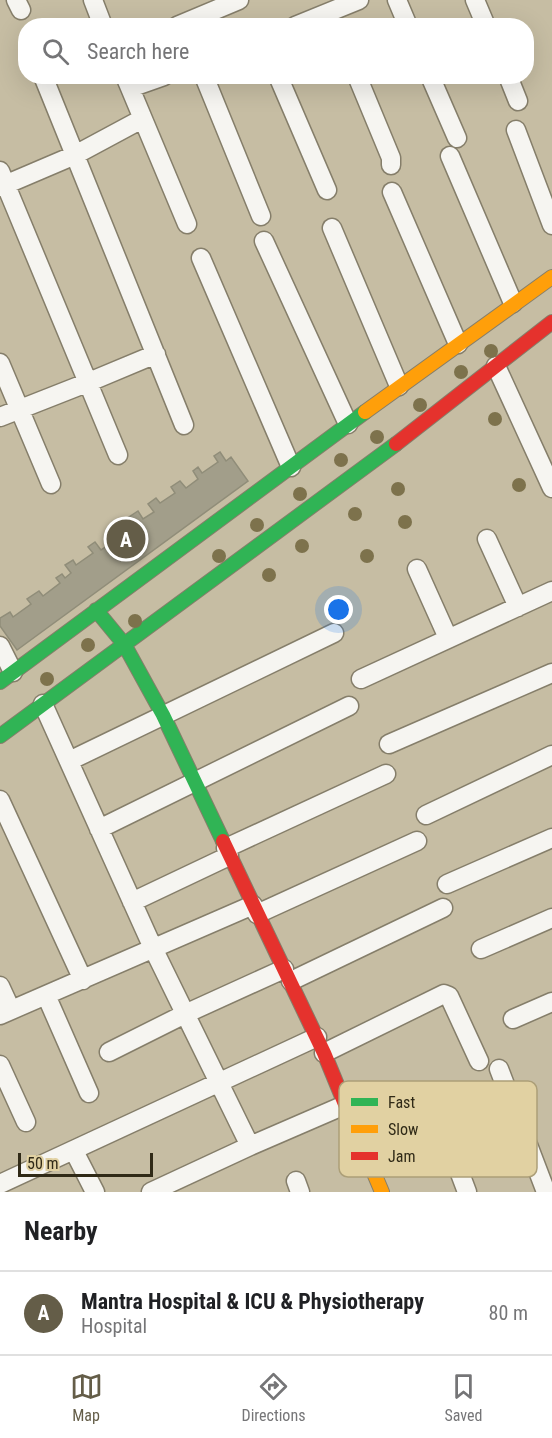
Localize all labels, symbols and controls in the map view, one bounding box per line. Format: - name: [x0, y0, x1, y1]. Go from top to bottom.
- search box: [18, 18, 534, 84]
- icon: search: [39, 35, 72, 68]
- text: Search here: [87, 39, 189, 64]
- pin: A: [106, 516, 146, 562]
- your location: [324, 595, 353, 624]
- legend: [339, 1081, 537, 1177]
- text: Fast: [388, 1093, 415, 1112]
- text: Slow: [388, 1120, 418, 1139]
- text: Jam: [388, 1147, 415, 1166]
- scale bar: [18, 1150, 153, 1178]
- text: 50 m: [27, 1154, 59, 1173]
- text: Nearby: [24, 1216, 98, 1246]
- text: Mantra Hospital & ICU & Physiotherapy: [81, 1289, 424, 1314]
- text: A: [38, 1301, 49, 1325]
- text: 80 m: [489, 1301, 528, 1325]
- text: Hospital: [81, 1314, 147, 1338]
- tab: Map: [70, 1370, 103, 1425]
- tab: Directions: [242, 1370, 305, 1425]
- tab: Saved: [444, 1370, 482, 1425]

